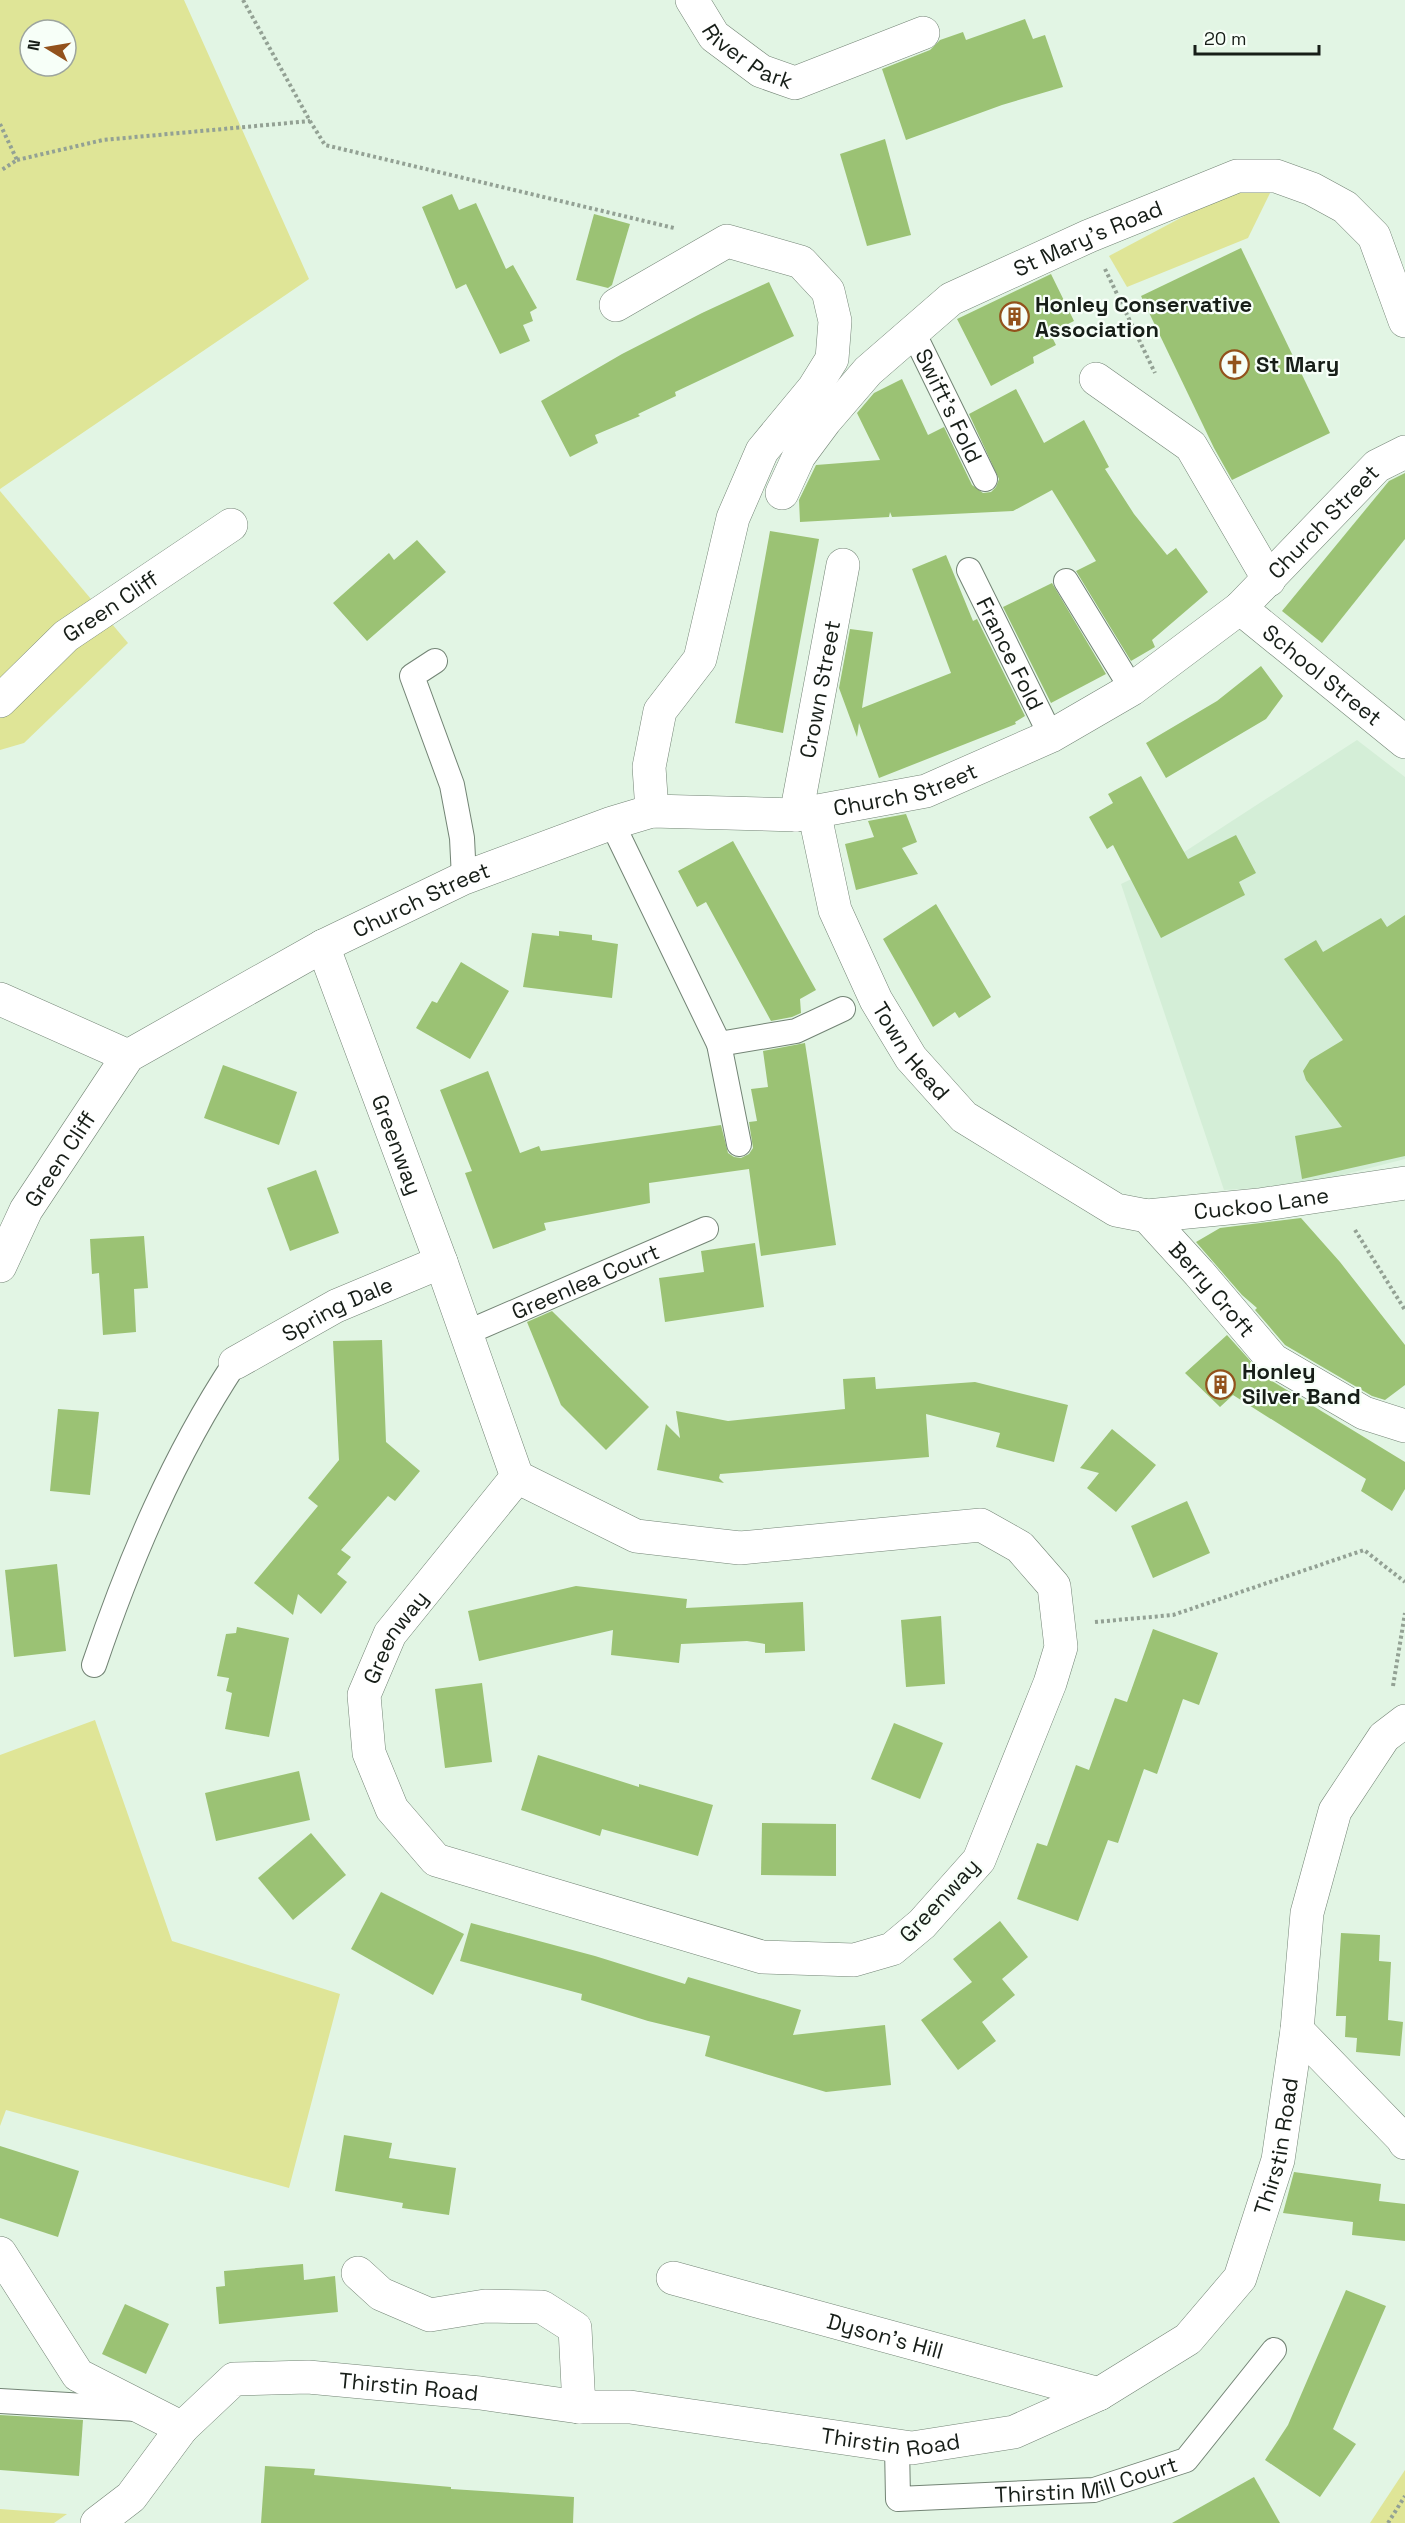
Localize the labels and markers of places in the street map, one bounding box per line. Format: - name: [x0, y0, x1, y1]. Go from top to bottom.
- place label: Honley Conservative Association: [1035, 290, 1252, 343]
- building icon: Honley Conservative Association: [998, 301, 1030, 333]
- church icon: St Mary: [1219, 348, 1251, 380]
- place label: St Mary: [1256, 350, 1339, 378]
- place label: Honley Silver Band: [1242, 1357, 1361, 1410]
- building icon: Honley Silver Band: [1205, 1368, 1237, 1400]

